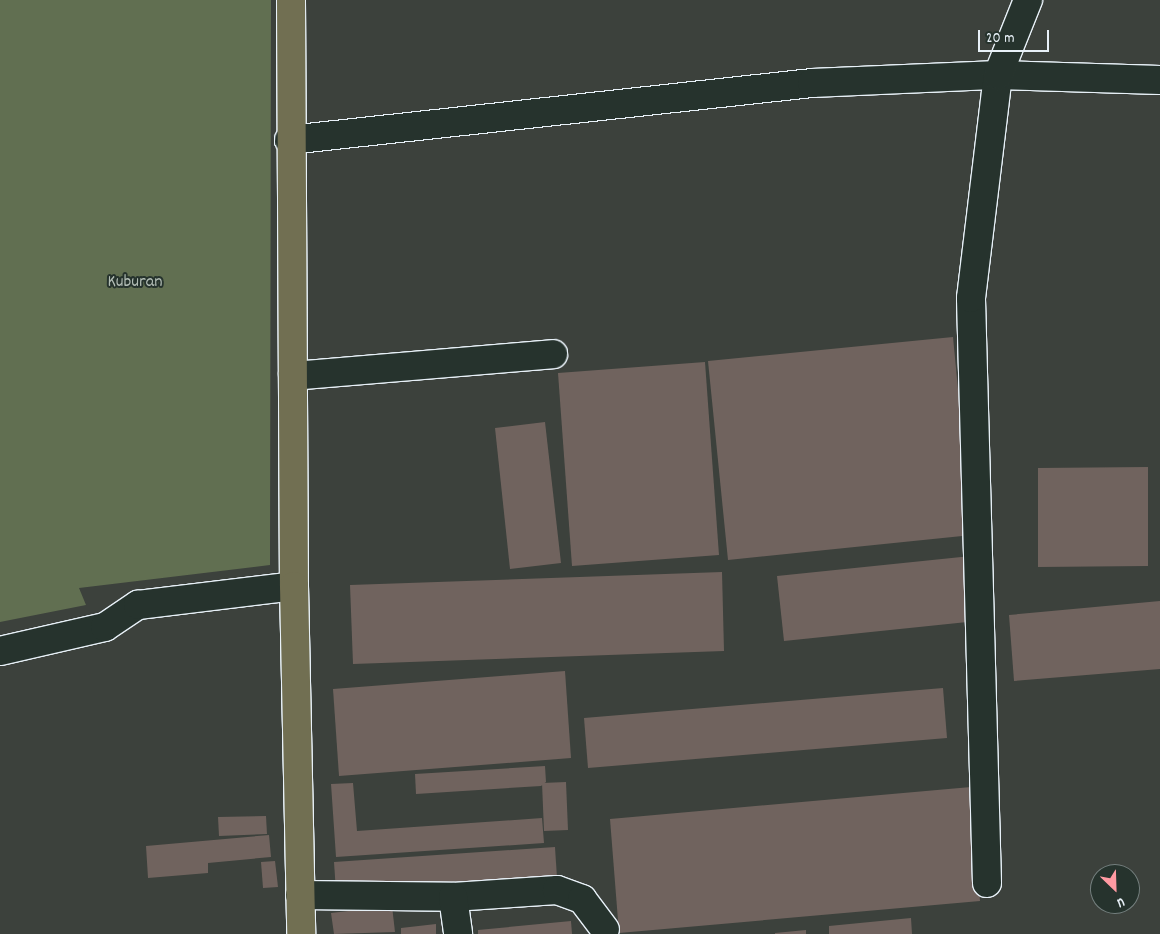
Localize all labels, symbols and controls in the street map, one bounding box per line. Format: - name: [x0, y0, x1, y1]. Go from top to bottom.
- scale bar: [980, 20, 1051, 52]
- text: 20 m: [986, 28, 1014, 50]
- park label: Kuburan: [107, 272, 163, 294]
- north arrow: [1090, 864, 1140, 914]
- text: U: [1114, 891, 1128, 912]

